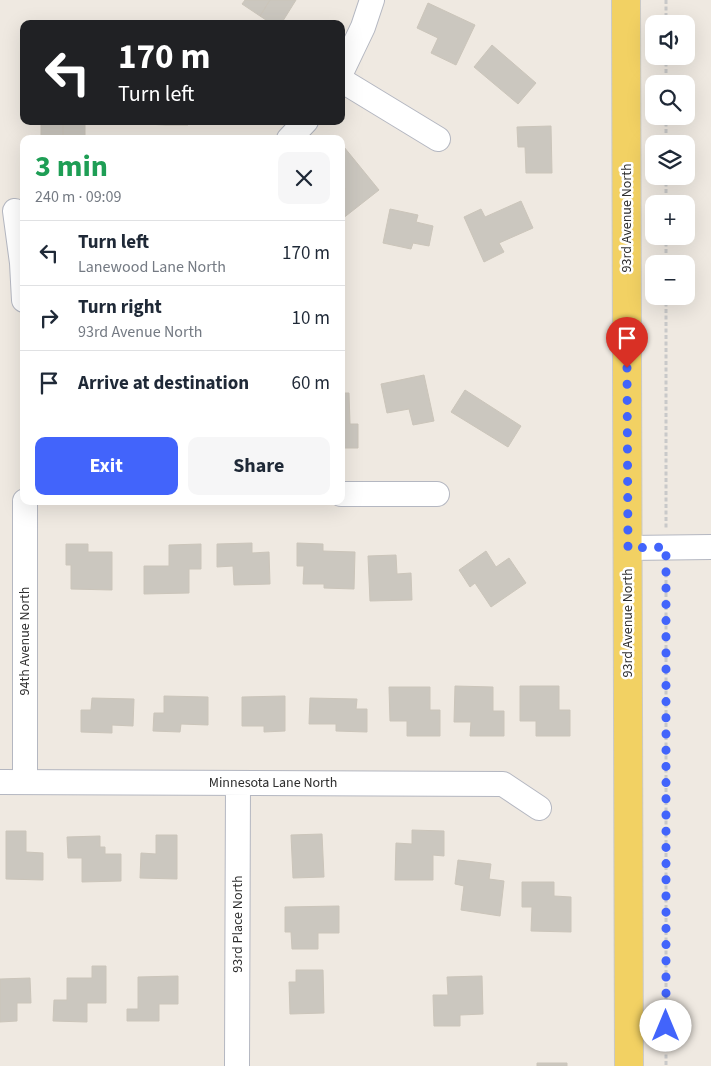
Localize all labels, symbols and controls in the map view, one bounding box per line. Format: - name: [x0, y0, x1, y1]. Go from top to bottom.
- map controls: [645, 15, 695, 305]
- button: sound: [645, 15, 695, 65]
- text: 170 m: [118, 32, 210, 82]
- icon: left: [35, 40, 100, 105]
- button: search: [645, 75, 695, 125]
- text: Turn left: [118, 78, 194, 110]
- button: layers: [645, 135, 695, 185]
- text: 3 min: [35, 145, 108, 188]
- button: close: [278, 152, 330, 204]
- street label: 93rd Avenue North: [617, 163, 637, 273]
- text: 240 m · 09:09: [35, 186, 122, 208]
- button: +: [645, 195, 695, 245]
- text: Turn left: [78, 229, 149, 256]
- icon: left: [35, 239, 63, 267]
- text: 170 m: [282, 240, 330, 267]
- button: −: [645, 255, 695, 305]
- text: Lanewood Lane North: [78, 256, 226, 278]
- text: Turn right: [78, 294, 162, 321]
- icon: right: [35, 304, 63, 332]
- text: 10 m: [292, 305, 330, 332]
- pin: [606, 317, 648, 368]
- text: 93rd Avenue North: [78, 321, 203, 343]
- icon: arrive: [613, 324, 641, 352]
- icon: arrive: [35, 369, 63, 397]
- text: Arrive at destination: [78, 370, 249, 397]
- text: 60 m: [292, 370, 330, 397]
- button: Exit: [35, 437, 178, 495]
- button: Share: [188, 437, 330, 495]
- street label: 93rd Avenue North: [618, 568, 638, 678]
- street label: 94th Avenue North: [15, 587, 35, 695]
- street label: Minnesota Lane North: [209, 773, 337, 793]
- street label: 93rd Place North: [228, 875, 248, 973]
- position arrow: [639, 999, 691, 1051]

